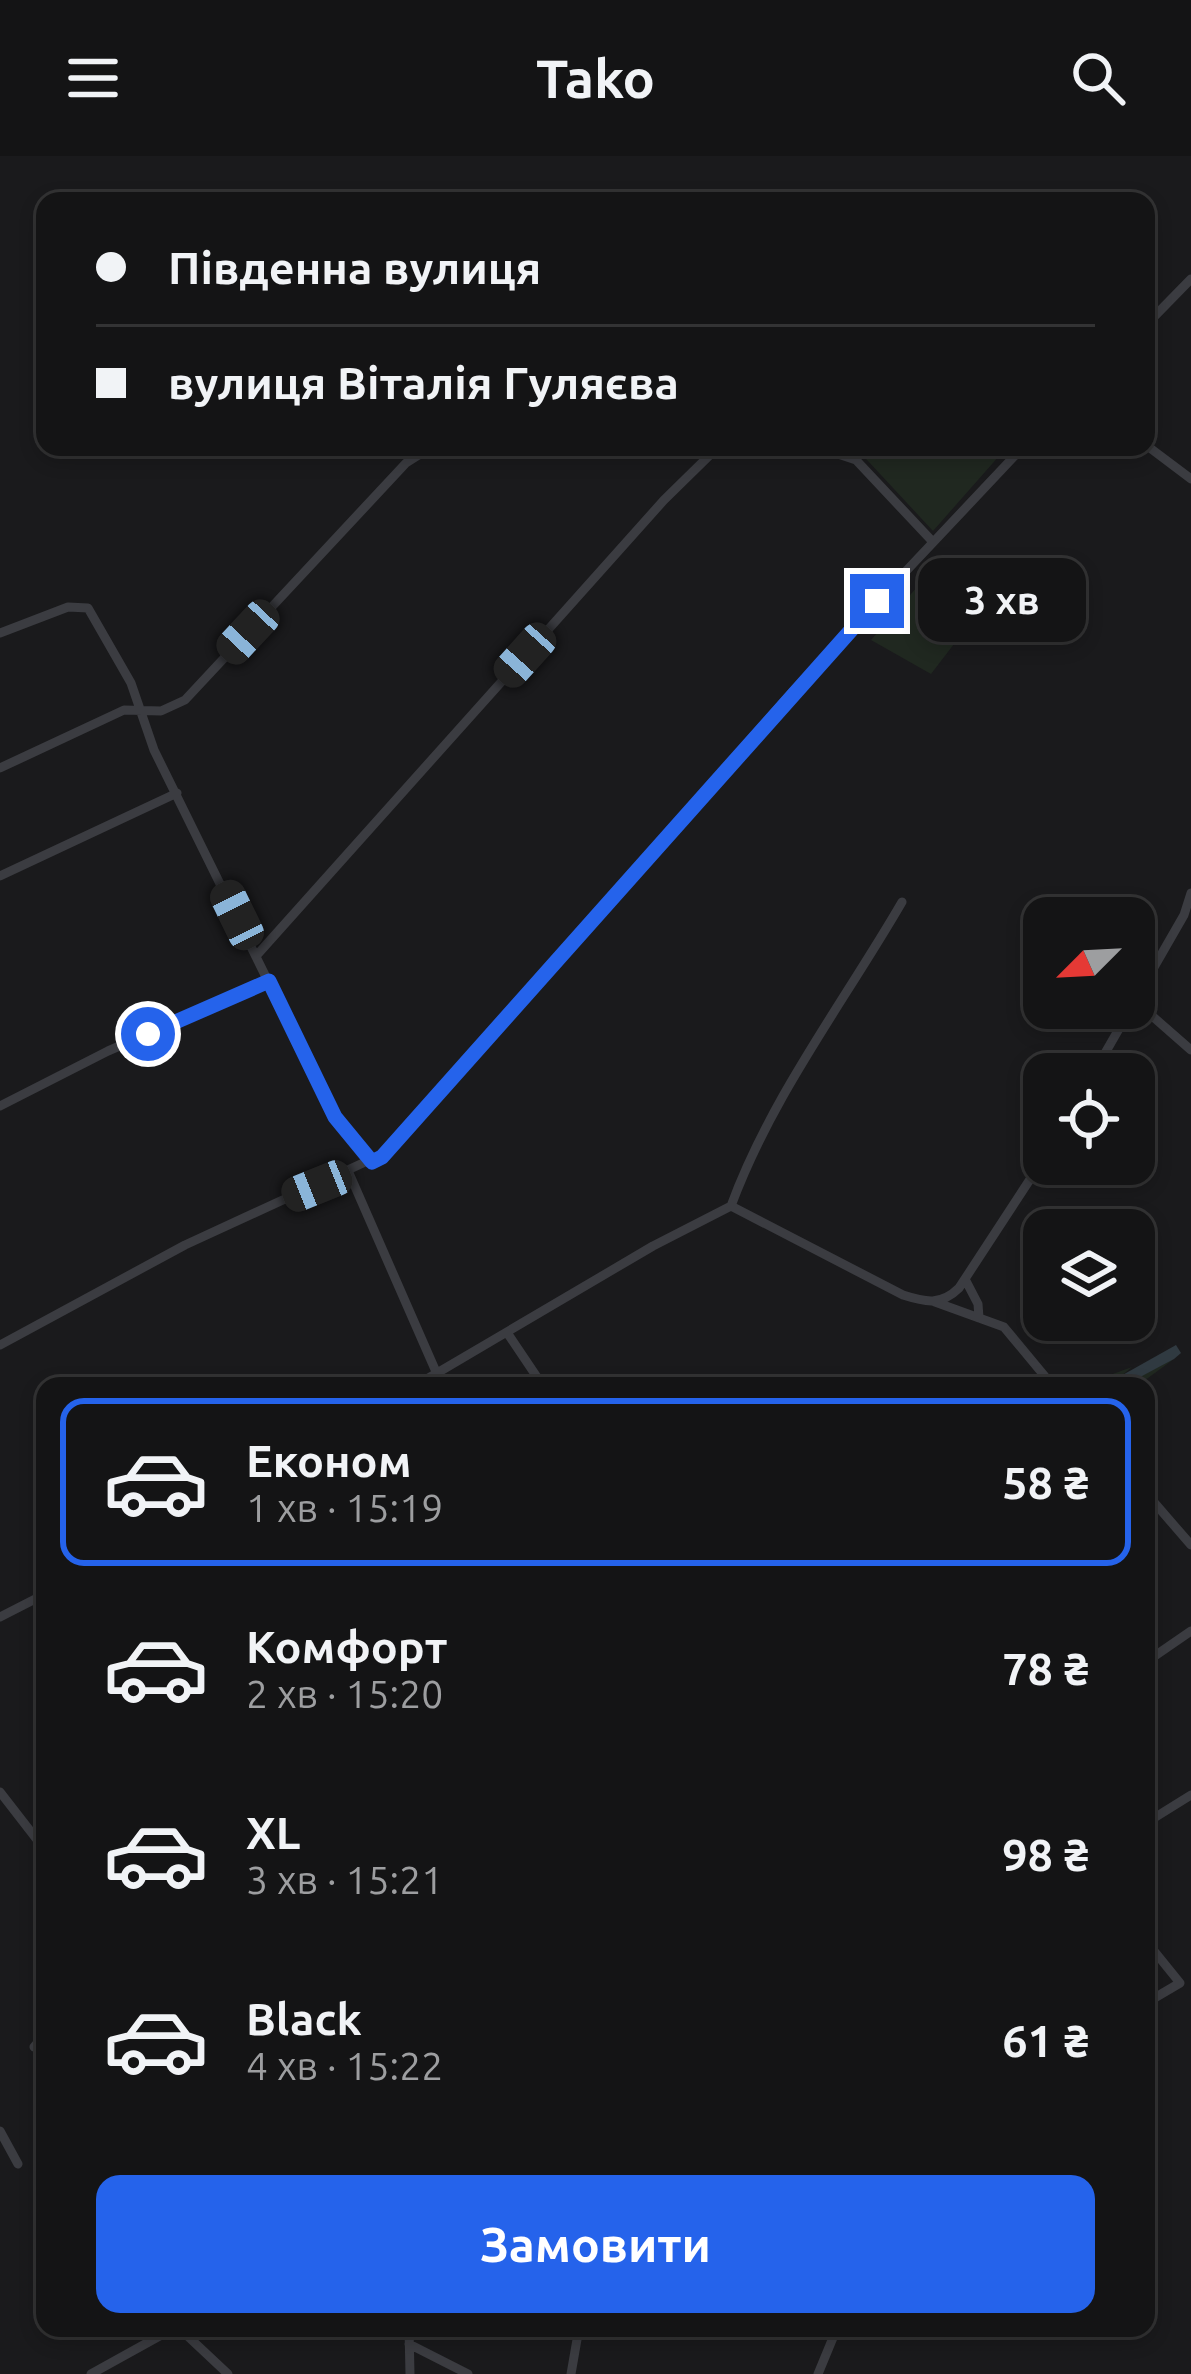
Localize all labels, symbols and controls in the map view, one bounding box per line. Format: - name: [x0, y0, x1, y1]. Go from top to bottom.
- icon: menu: [60, 45, 126, 111]
- icon: search: [1065, 45, 1131, 111]
- text: Tako: [536, 48, 655, 108]
- text: Південна вулиця: [168, 242, 541, 293]
- text: вулиця Віталія Гуляєва: [168, 357, 679, 408]
- callout: 3 хв: [919, 559, 1087, 643]
- route end: [850, 574, 904, 628]
- text: 3 хв: [964, 578, 1040, 621]
- car: [210, 593, 286, 671]
- car: [488, 616, 562, 694]
- car: [205, 875, 269, 955]
- north arrow: [1023, 897, 1155, 1029]
- map controls: [1023, 897, 1155, 1341]
- route start: [121, 1007, 175, 1061]
- button: locate: [1023, 1053, 1155, 1185]
- car: [277, 1156, 357, 1216]
- button: layers: [1023, 1209, 1155, 1341]
- icon: car: [102, 1428, 210, 1536]
- text: Економ: [246, 1435, 412, 1486]
- text: 58 ₴: [1002, 1457, 1089, 1508]
- text: 1 хв · 15:19: [246, 1486, 443, 1529]
- icon: car: [102, 1614, 210, 1722]
- text: Комфорт: [246, 1621, 448, 1672]
- text: 78 ₴: [1002, 1643, 1089, 1694]
- text: 2 хв · 15:20: [246, 1672, 443, 1715]
- icon: car: [102, 1800, 210, 1908]
- text: XL: [246, 1807, 300, 1858]
- text: 98 ₴: [1002, 1829, 1089, 1880]
- text: 3 хв · 15:21: [246, 1858, 443, 1901]
- icon: car: [102, 1986, 210, 2094]
- text: Black: [246, 1993, 362, 2044]
- text: 61 ₴: [1002, 2015, 1089, 2066]
- text: 4 хв · 15:22: [246, 2044, 443, 2087]
- button: Замовити: [96, 2175, 1095, 2313]

